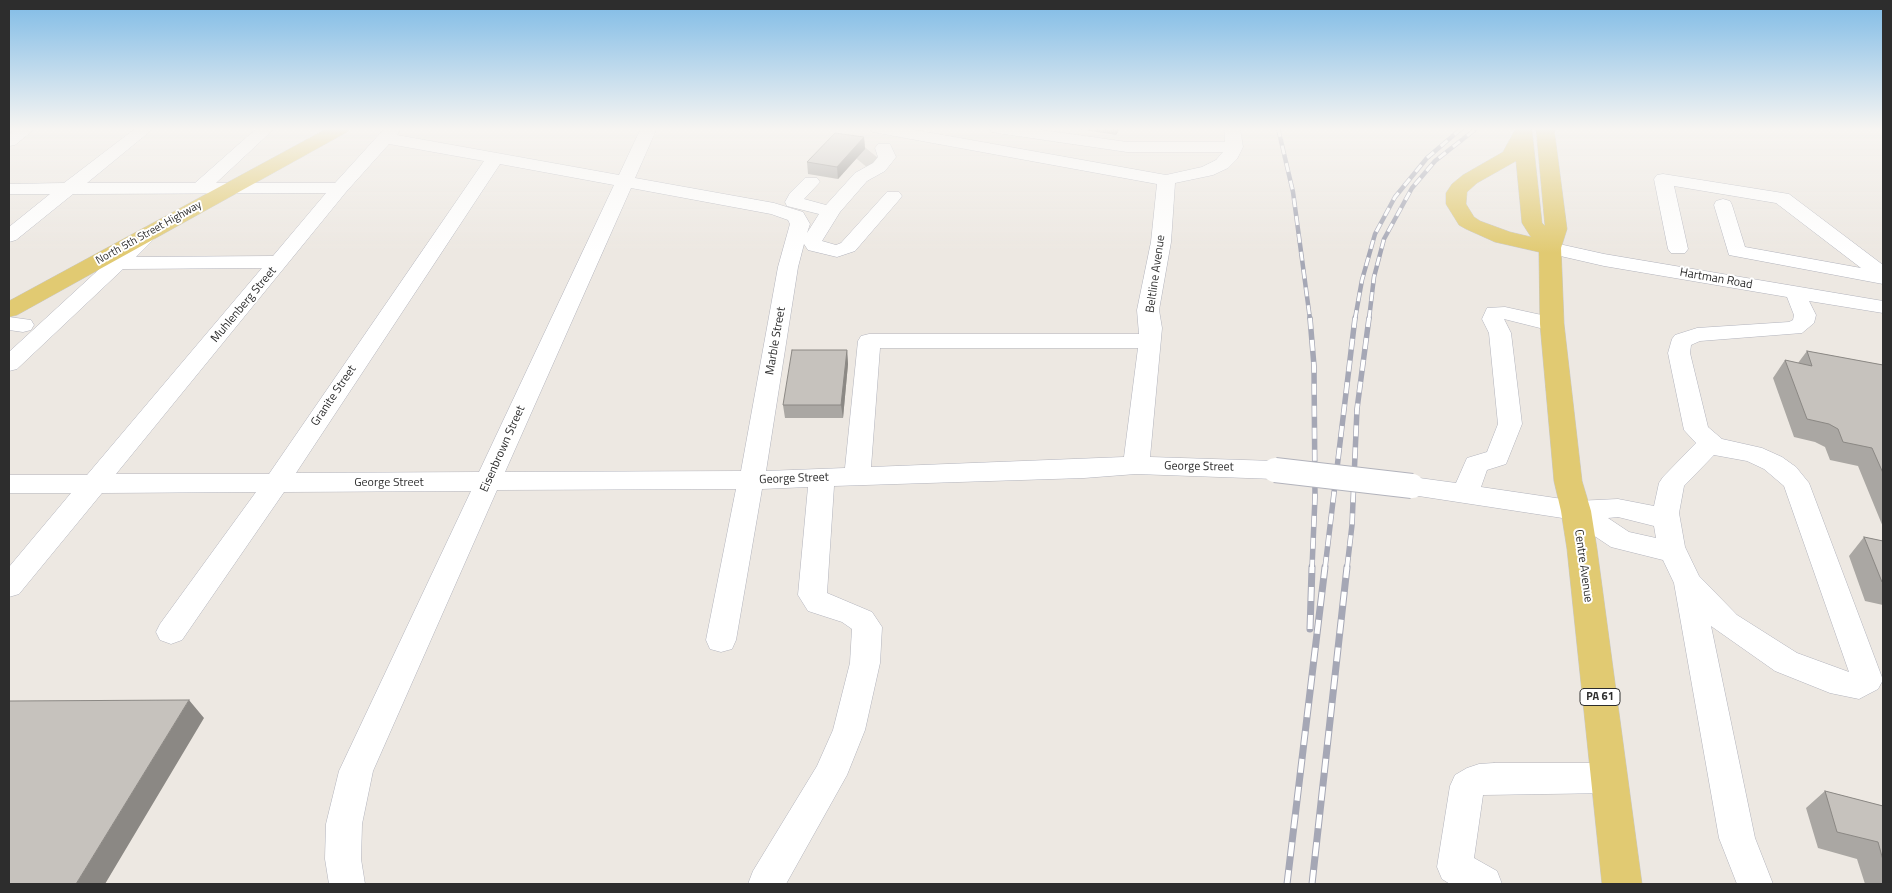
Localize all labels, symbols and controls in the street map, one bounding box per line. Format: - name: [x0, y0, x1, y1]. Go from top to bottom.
- street label: North 5th Street Highway: [94, 198, 204, 268]
- street label: Beltline Avenue: [1143, 234, 1169, 314]
- street label: Muhlenberg Street: [208, 264, 280, 346]
- street label: Hartman Road: [1679, 266, 1753, 292]
- street label: Marble Street: [763, 306, 789, 376]
- street label: Granite Street: [308, 363, 360, 429]
- street label: Eisenbrown Street: [477, 404, 529, 494]
- street label: George Street: [1164, 459, 1234, 475]
- street label: George Street: [759, 471, 829, 487]
- street label: George Street: [354, 476, 424, 490]
- street label: Centre Avenue: [1571, 529, 1595, 603]
- road number: PA 61: [1580, 689, 1620, 706]

